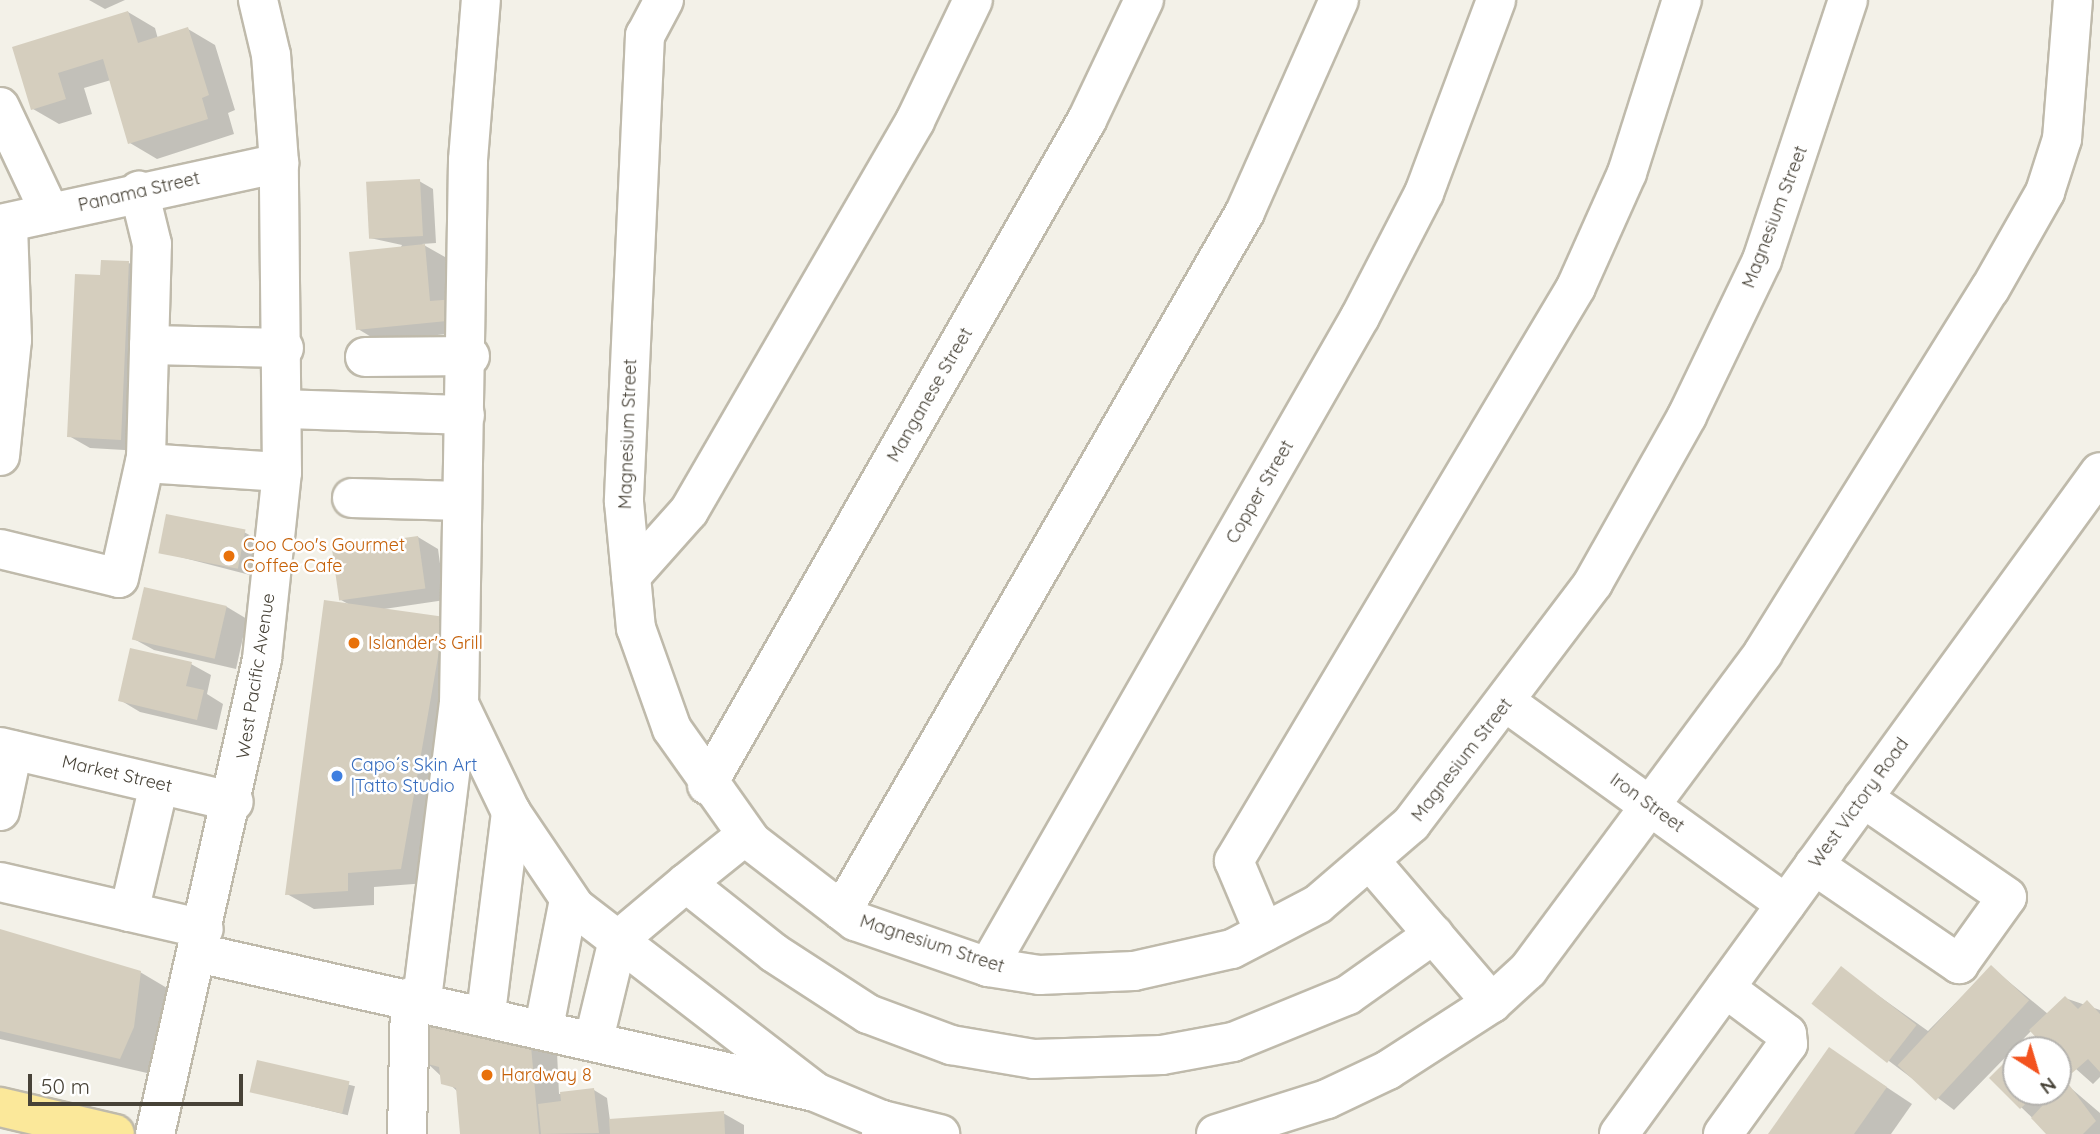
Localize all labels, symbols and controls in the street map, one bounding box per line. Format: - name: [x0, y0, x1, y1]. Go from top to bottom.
- street label: Magnesium Street: [1738, 143, 1812, 291]
- street label: Panama Street: [76, 167, 202, 217]
- street label: Manganese Street: [883, 324, 977, 466]
- street label: Magnesium Street: [615, 358, 641, 510]
- street label: Copper Street: [1222, 437, 1298, 547]
- place label: Coo Coo's Gourmet Coffee Cafe: [243, 535, 405, 578]
- marker: Coo Coo's Gourmet Coffee Cafe: [221, 548, 237, 564]
- street label: West Pacific Avenue: [232, 592, 280, 760]
- place label: Islander's Grill: [368, 632, 483, 654]
- marker: Islander's Grill: [346, 635, 362, 651]
- street label: Magnesium Street: [1407, 694, 1517, 826]
- street label: West Victory Road: [1805, 734, 1913, 872]
- street label: Market Street: [60, 751, 174, 797]
- place label: Capo´s Skin Art |Tatto Studio: [351, 755, 477, 798]
- marker: Capo´s Skin Art |Tatto Studio: [329, 768, 345, 784]
- street label: Iron Street: [1606, 769, 1688, 837]
- street label: Magnesium Street: [857, 910, 1007, 978]
- north arrow: [2002, 1036, 2072, 1106]
- scale bar: [32, 1060, 247, 1104]
- place label: Hardway 8: [501, 1064, 592, 1086]
- marker: Hardway 8: [479, 1067, 495, 1083]
- text: N: [2036, 1072, 2061, 1100]
- text: 50 m: [41, 1073, 90, 1099]

